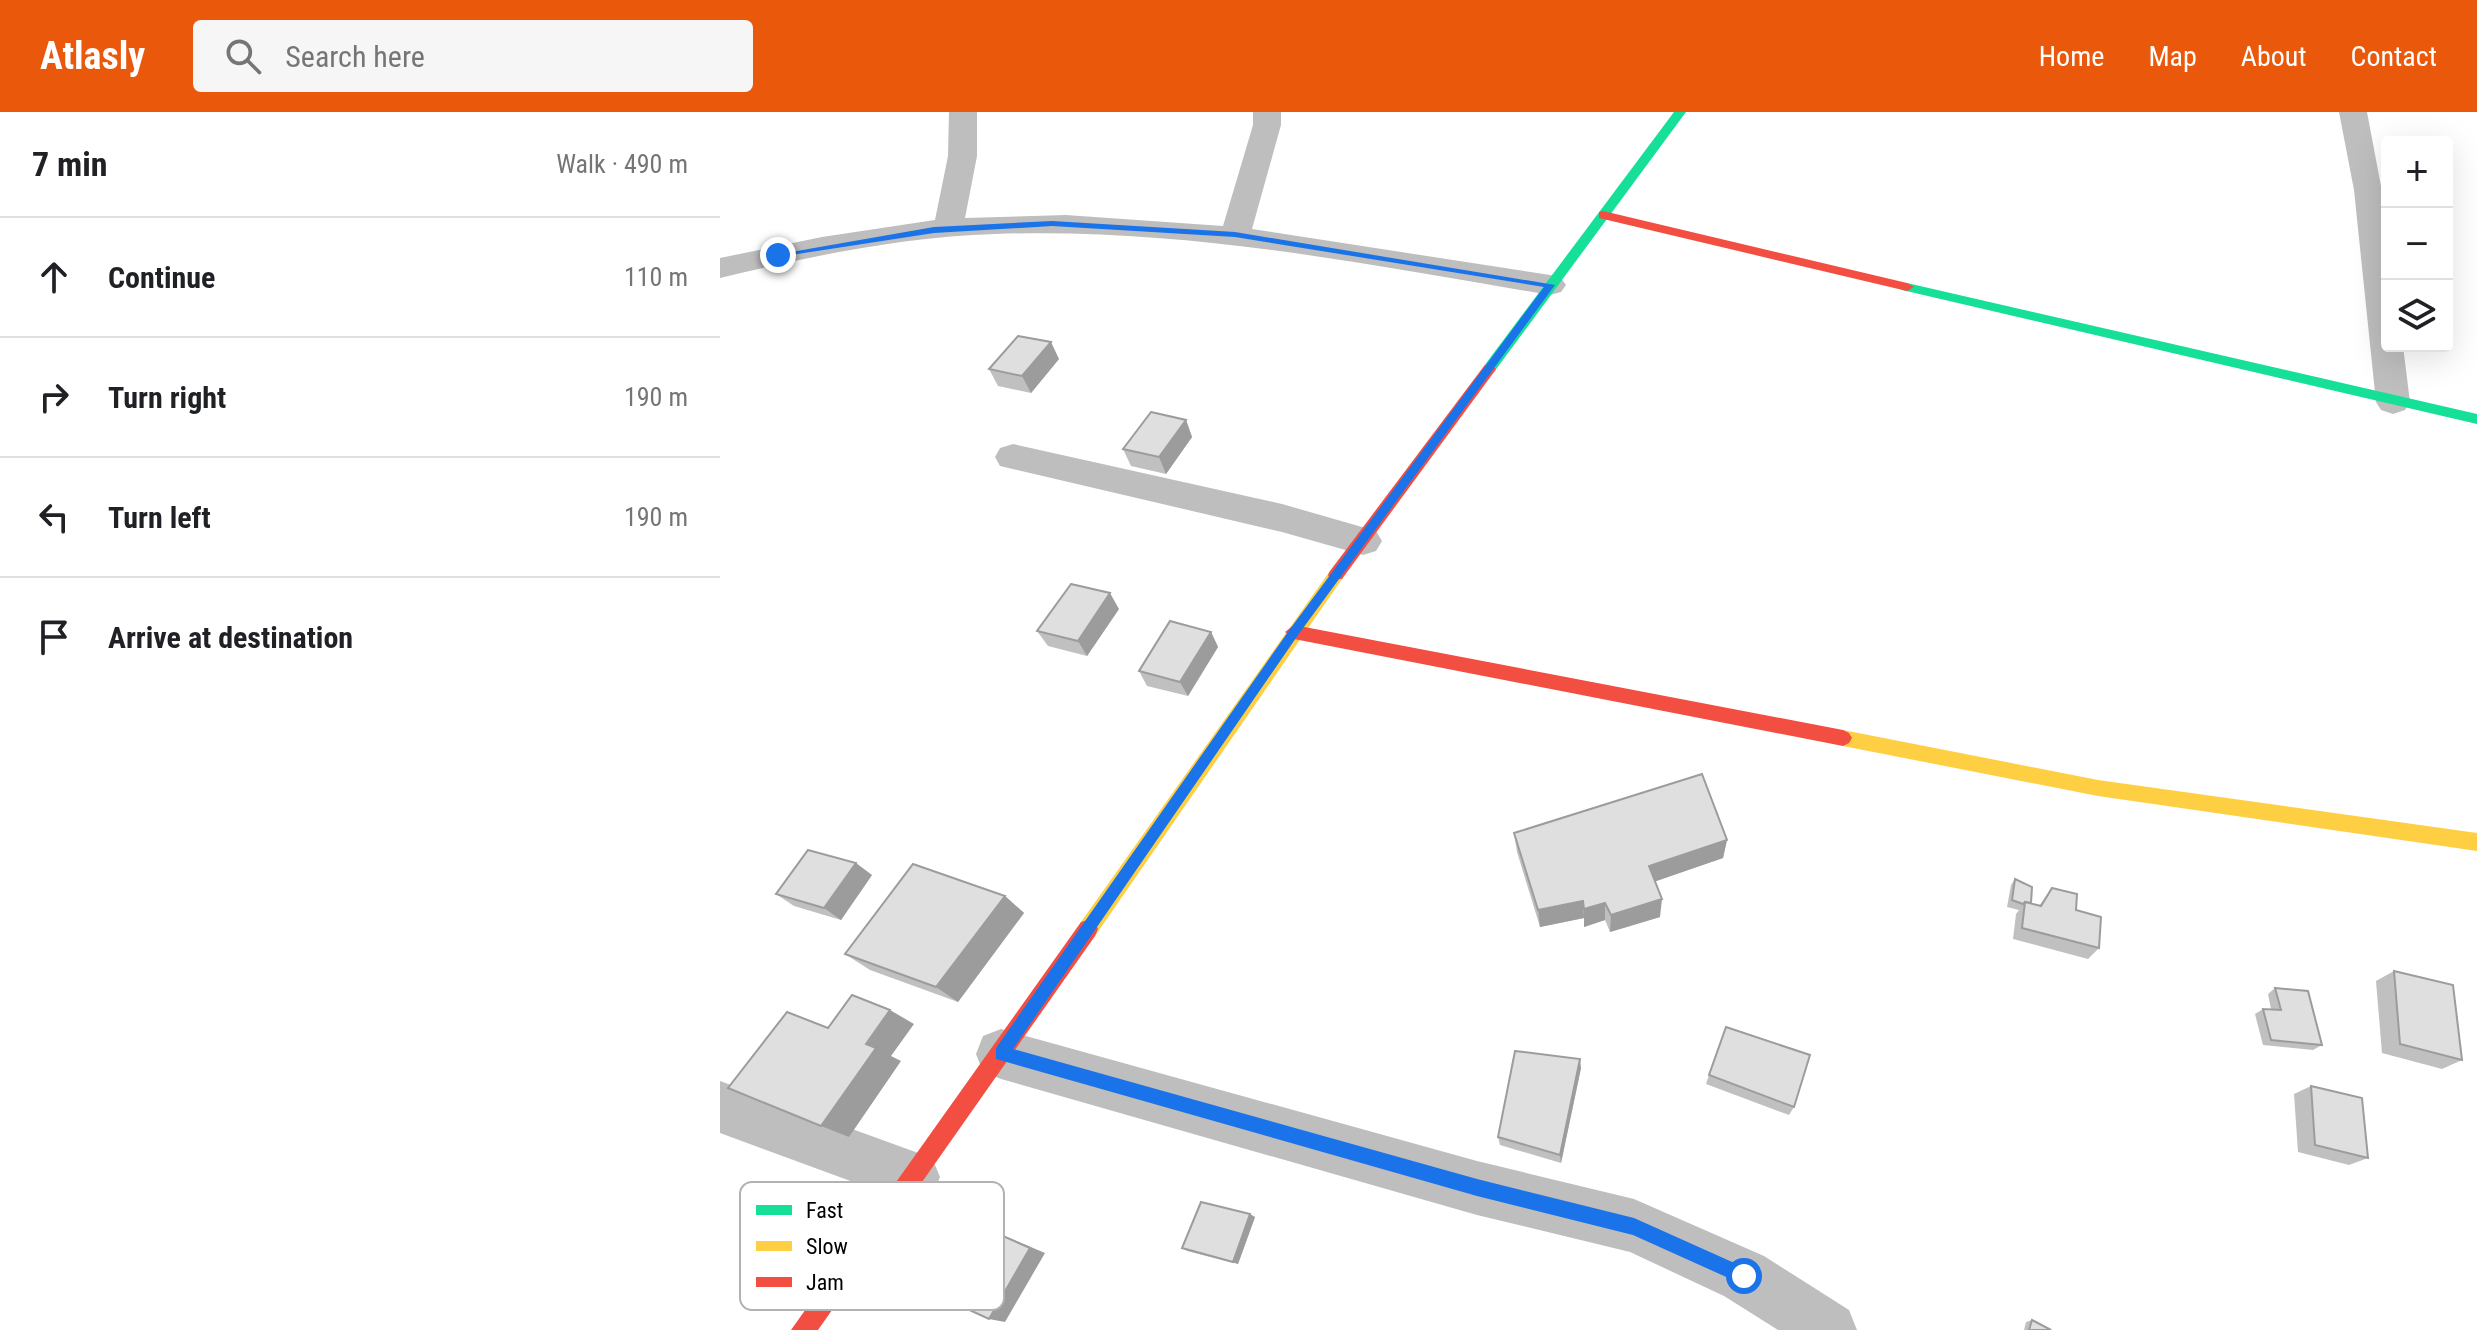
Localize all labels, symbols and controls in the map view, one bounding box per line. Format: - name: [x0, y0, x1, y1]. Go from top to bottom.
- search box: [193, 20, 753, 92]
- text: Atlasly: [40, 34, 145, 78]
- icon: search: [221, 34, 265, 78]
- text: Search here: [285, 39, 425, 74]
- text: Home: [2039, 40, 2104, 73]
- text: Map: [2148, 40, 2197, 73]
- text: About: [2241, 40, 2307, 73]
- text: Contact: [2351, 40, 2437, 73]
- map controls: [2381, 136, 2453, 352]
- button: +: [2381, 136, 2453, 208]
- text: 7 min: [32, 144, 108, 184]
- text: Walk · 490 m: [556, 149, 688, 179]
- button: −: [2381, 208, 2453, 280]
- route end: [760, 237, 796, 273]
- icon: ahead: [32, 255, 76, 299]
- text: Continue: [108, 260, 215, 295]
- text: 110 m: [624, 262, 688, 292]
- button: layers: [2381, 280, 2453, 352]
- icon: right: [32, 375, 76, 419]
- text: Turn right: [108, 380, 226, 415]
- text: 190 m: [624, 382, 688, 412]
- icon: left: [32, 495, 76, 539]
- text: Turn left: [108, 500, 211, 535]
- text: 190 m: [624, 502, 688, 532]
- icon: arrive: [32, 615, 76, 659]
- text: Arrive at destination: [108, 620, 353, 655]
- legend: [740, 1182, 1004, 1310]
- text: Fast: [806, 1198, 843, 1223]
- text: Slow: [806, 1234, 848, 1259]
- route start: [1726, 1258, 1762, 1294]
- text: Jam: [806, 1270, 844, 1295]

